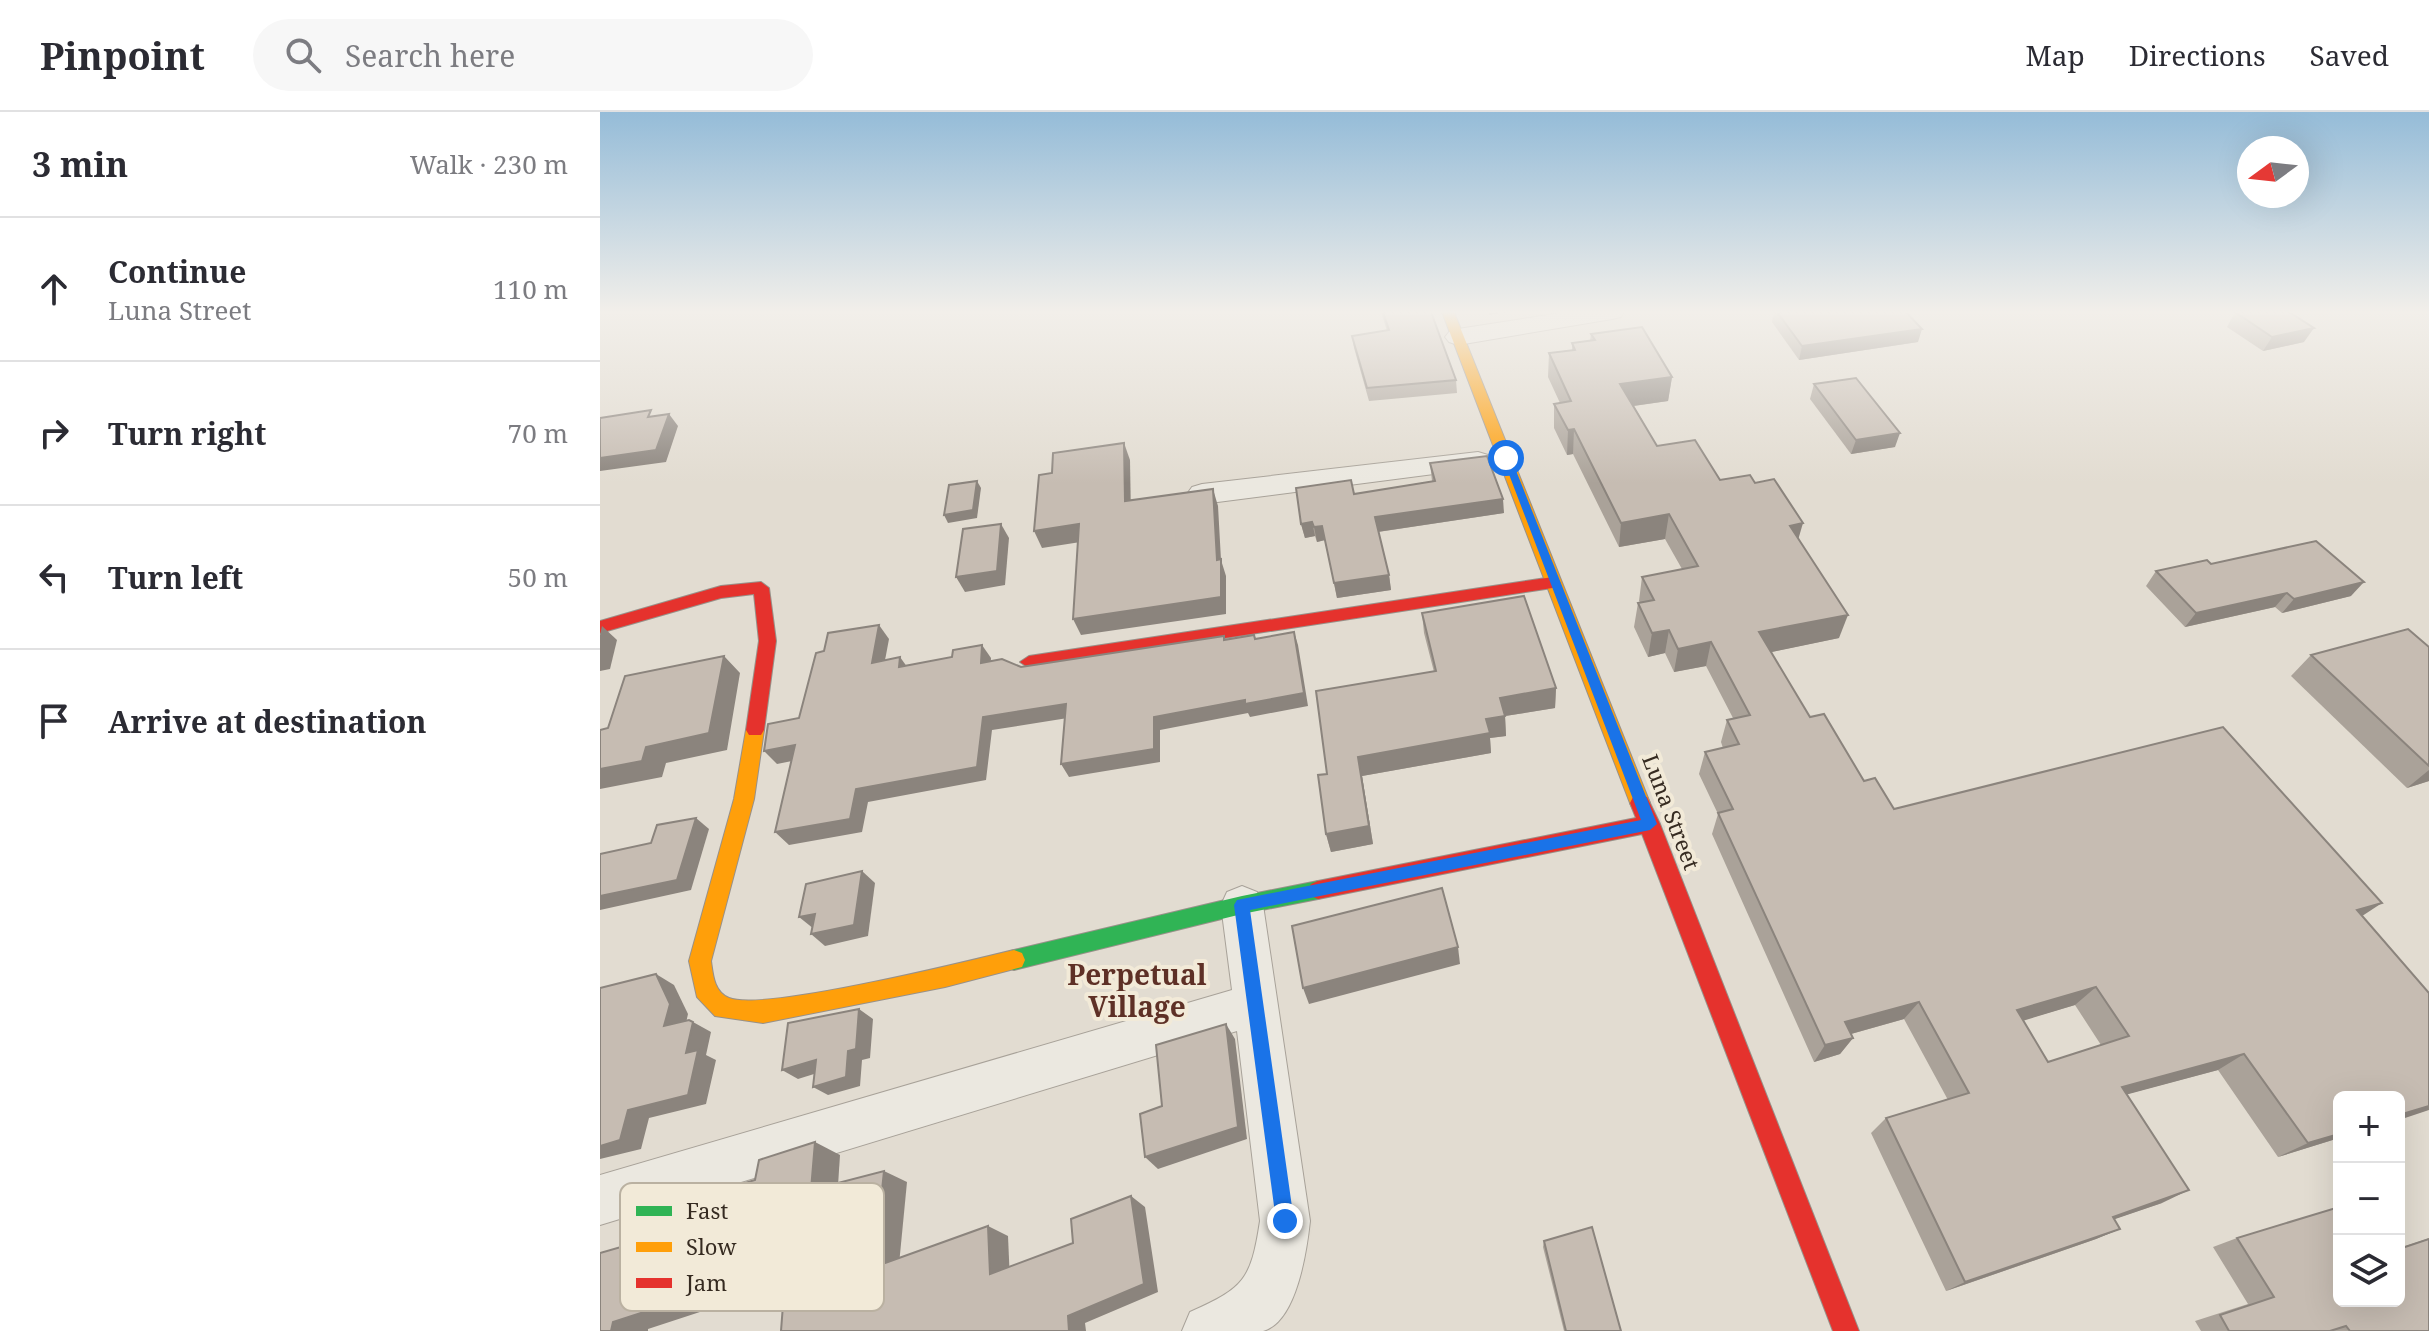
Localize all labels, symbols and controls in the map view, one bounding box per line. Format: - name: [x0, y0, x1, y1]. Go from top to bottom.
- search box: [253, 19, 813, 91]
- text: Pinpoint: [40, 29, 205, 81]
- icon: search: [281, 33, 325, 77]
- text: Search here: [345, 35, 515, 76]
- text: Map: [2025, 36, 2085, 74]
- text: Directions: [2129, 36, 2266, 74]
- text: Saved: [2310, 36, 2389, 74]
- north arrow: [2237, 136, 2309, 208]
- text: 3 min: [32, 141, 128, 187]
- text: Walk · 230 m: [410, 146, 568, 182]
- text: Continue: [108, 251, 246, 292]
- icon: ahead: [32, 267, 76, 311]
- text: 110 m: [493, 271, 568, 307]
- text: Luna Street: [108, 292, 251, 328]
- icon: right: [32, 411, 76, 455]
- text: Turn right: [108, 413, 266, 454]
- text: 70 m: [508, 415, 568, 451]
- route start: [1488, 440, 1524, 476]
- icon: left: [32, 555, 76, 599]
- text: Turn left: [108, 557, 243, 598]
- text: 50 m: [508, 559, 568, 595]
- icon: arrive: [32, 699, 76, 743]
- text: Arrive at destination: [108, 701, 427, 742]
- street label: Luna Street: [1636, 750, 1708, 874]
- district label: Perpetual Village: [1067, 955, 1207, 1025]
- map controls: [2333, 1091, 2405, 1307]
- button: +: [2333, 1091, 2405, 1163]
- button: −: [2333, 1163, 2405, 1235]
- legend: [620, 1183, 884, 1311]
- text: Fast: [686, 1195, 728, 1225]
- route end: [1267, 1203, 1303, 1239]
- text: Slow: [686, 1231, 736, 1261]
- button: layers: [2333, 1235, 2405, 1307]
- text: Jam: [685, 1267, 727, 1297]

